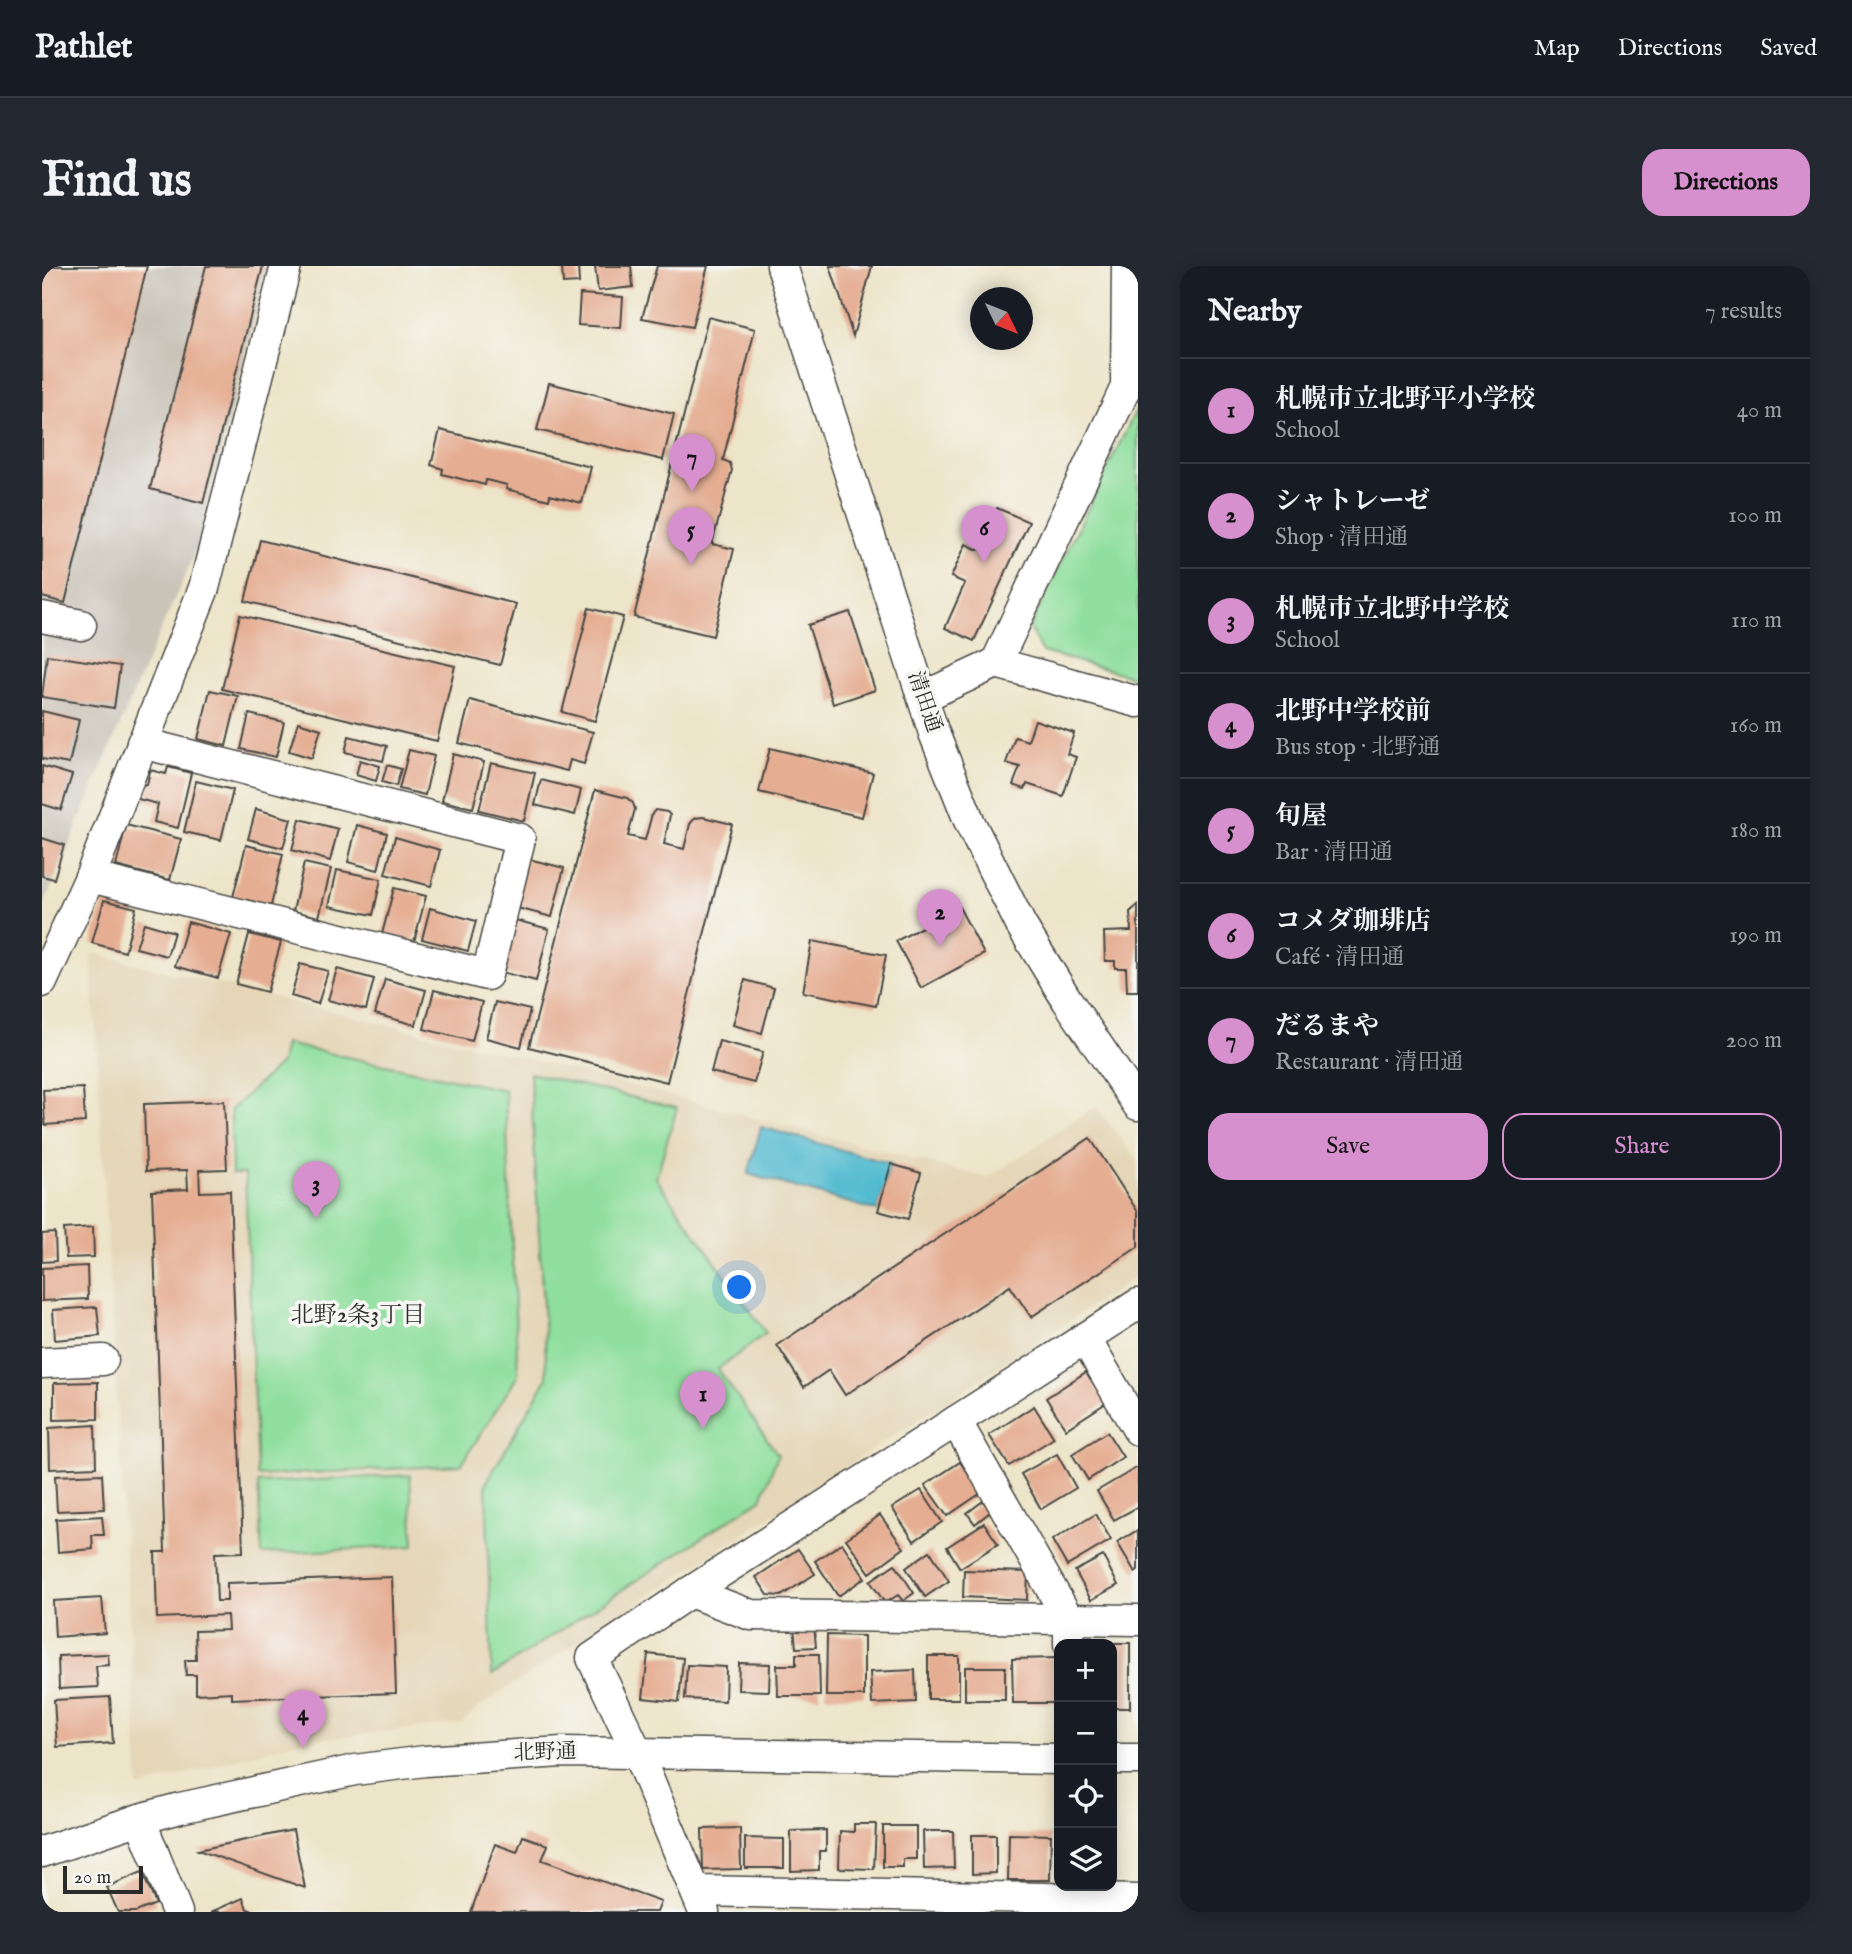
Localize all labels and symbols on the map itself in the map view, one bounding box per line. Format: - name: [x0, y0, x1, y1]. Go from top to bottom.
- north arrow: [970, 287, 1033, 350]
- pin: 7: [669, 434, 715, 492]
- pin: 6: [961, 505, 1007, 563]
- pin: 5: [668, 507, 714, 565]
- street label: 清田通: [901, 668, 947, 736]
- pin: 2: [917, 889, 963, 947]
- pin: 3: [293, 1161, 339, 1219]
- your location: [722, 1270, 756, 1304]
- district label: 北野2条3丁目: [291, 1301, 425, 1330]
- pin: 1: [680, 1371, 726, 1429]
- pin: 4: [280, 1690, 326, 1748]
- street label: 北野通: [513, 1738, 577, 1768]
- scale bar: [63, 1863, 144, 1895]

